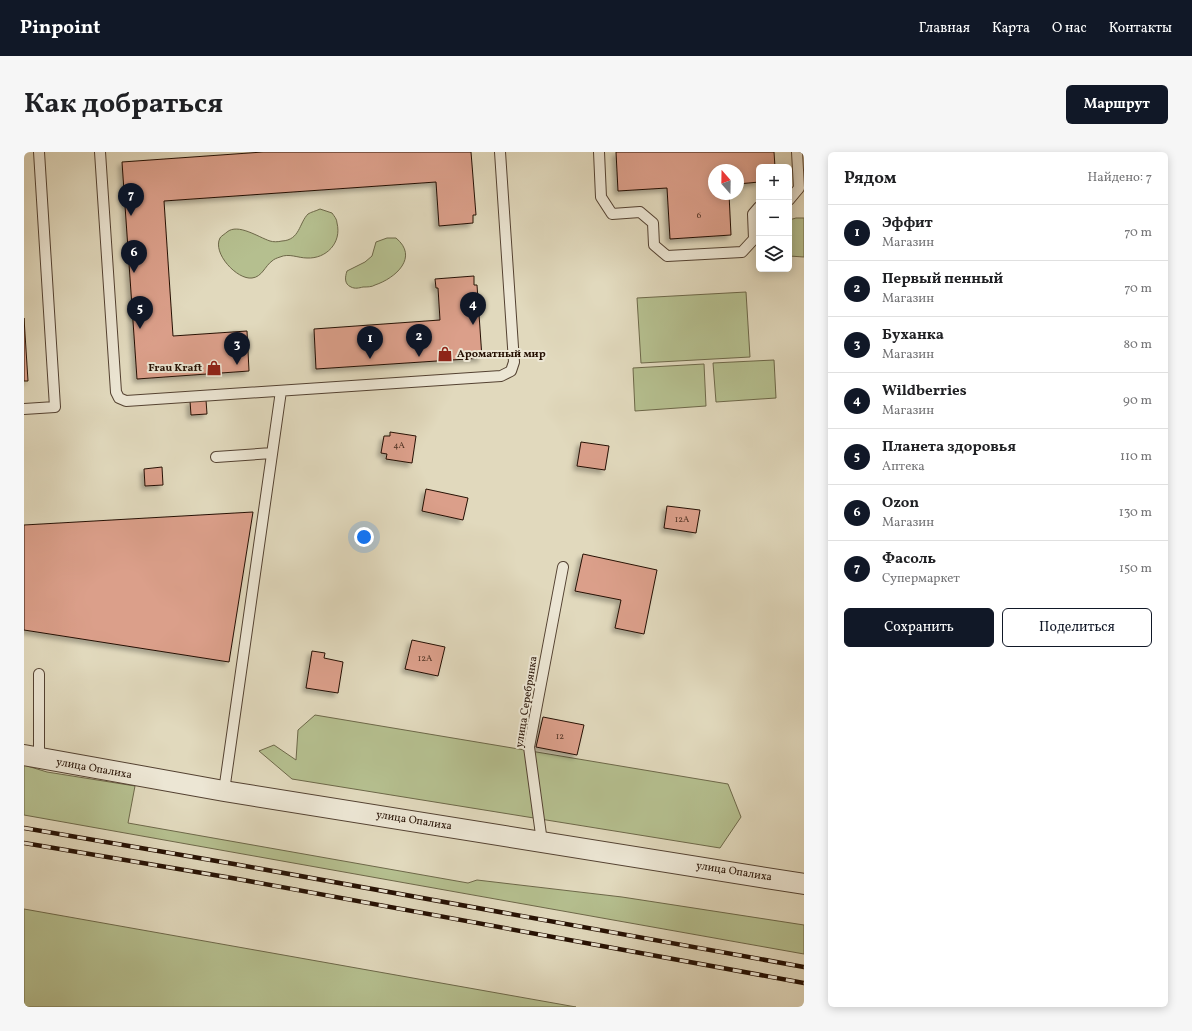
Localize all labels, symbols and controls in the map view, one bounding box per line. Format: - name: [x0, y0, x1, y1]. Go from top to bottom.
- text: Pinpoint: [20, 15, 100, 41]
- text: Главная: [919, 19, 970, 38]
- text: Карта: [992, 19, 1030, 38]
- text: О нас: [1052, 19, 1087, 38]
- text: Контакты: [1109, 19, 1172, 38]
- text: Как добраться: [24, 85, 223, 124]
- button: Маршрут: [1066, 85, 1168, 124]
- north arrow: [708, 164, 744, 200]
- map controls: [756, 164, 792, 272]
- button: +: [756, 164, 792, 200]
- text: Рядом: [844, 167, 897, 190]
- text: Найдено: 7: [1087, 169, 1152, 187]
- pin: 7: [118, 183, 144, 216]
- button: −: [756, 200, 792, 236]
- house number: 6: [697, 209, 702, 222]
- text: Эффит: [882, 213, 933, 234]
- text: 1: [854, 224, 860, 242]
- text: 70 m: [1124, 224, 1152, 242]
- text: Магазин: [882, 234, 934, 252]
- button: layers: [756, 236, 792, 272]
- pin: 6: [121, 240, 147, 273]
- text: Первый пенный: [882, 269, 1003, 290]
- text: 2: [854, 280, 860, 298]
- text: 70 m: [1124, 280, 1152, 298]
- text: Магазин: [882, 290, 934, 308]
- pin: 4: [460, 292, 486, 325]
- pin: 5: [127, 296, 153, 329]
- pin: 2: [406, 324, 432, 357]
- text: Буханка: [882, 325, 944, 346]
- pin: 1: [357, 326, 383, 359]
- pin: 3: [224, 332, 250, 365]
- text: 3: [854, 336, 860, 354]
- text: 80 m: [1123, 336, 1152, 354]
- shop icon: Ароматный мир: [436, 345, 454, 363]
- text: Магазин: [882, 346, 934, 364]
- place label: Ароматный мир: [457, 347, 546, 362]
- shop icon: Frau Kraft: [205, 359, 223, 377]
- place label: Frau Kraft: [148, 361, 203, 376]
- text: Wildberries: [882, 381, 967, 402]
- text: 4: [853, 392, 861, 410]
- text: 90 m: [1123, 392, 1152, 410]
- text: Магазин: [882, 402, 934, 420]
- text: Планета здоровья: [882, 437, 1016, 458]
- house number: 4А: [393, 439, 406, 452]
- text: 5: [854, 448, 860, 466]
- text: 110 m: [1120, 448, 1152, 466]
- text: Аптека: [882, 458, 925, 476]
- text: Ozon: [882, 493, 919, 514]
- text: 6: [853, 504, 861, 522]
- text: 130 m: [1119, 504, 1152, 522]
- house number: 12А: [675, 513, 690, 526]
- text: Магазин: [882, 514, 934, 532]
- your location: [354, 527, 374, 547]
- text: Фасоль: [882, 549, 936, 570]
- text: 7: [854, 560, 860, 578]
- text: 150 m: [1119, 560, 1152, 578]
- text: Супермаркет: [882, 570, 960, 588]
- button: Сохранить: [844, 608, 994, 647]
- button: Поделиться: [1002, 608, 1152, 647]
- house number: 12А: [418, 652, 433, 665]
- street label: улица Серебрянка: [512, 655, 542, 749]
- house number: 12: [556, 730, 564, 743]
- street label: улица Опалиха: [55, 755, 134, 783]
- street label: улица Опалиха: [375, 808, 454, 834]
- street label: улица Опалиха: [695, 859, 774, 885]

